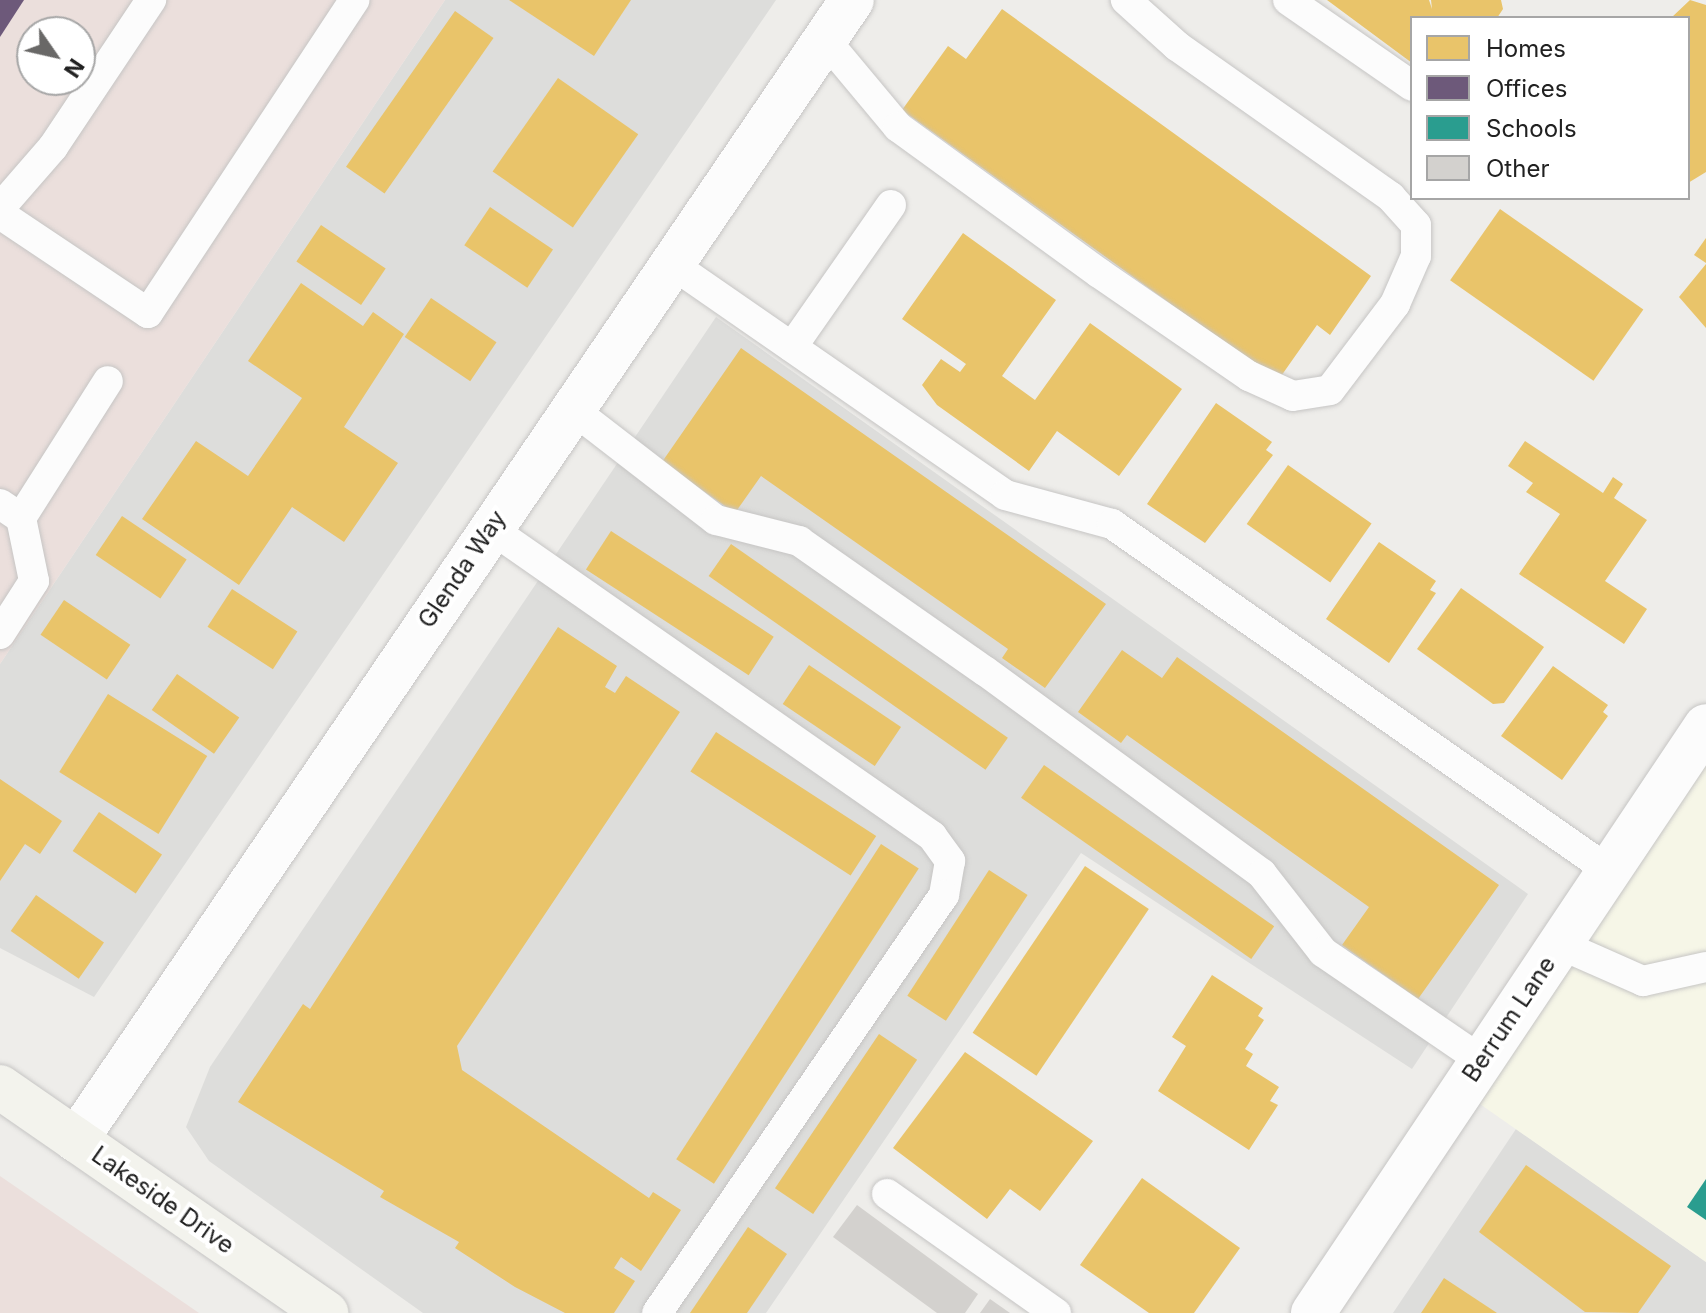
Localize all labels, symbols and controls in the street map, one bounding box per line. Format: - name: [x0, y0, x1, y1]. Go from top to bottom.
- north arrow: [16, 16, 96, 96]
- legend: [1410, 16, 1690, 200]
- text: Homes: [1486, 34, 1566, 63]
- text: N: [59, 54, 90, 83]
- text: Offices: [1486, 74, 1567, 103]
- text: Schools: [1486, 114, 1577, 143]
- text: Other: [1486, 154, 1549, 183]
- street label: Glenda Way: [412, 505, 512, 633]
- street label: Berrum Lane: [1456, 951, 1562, 1087]
- street label: Lakeside Drive: [86, 1140, 240, 1260]

